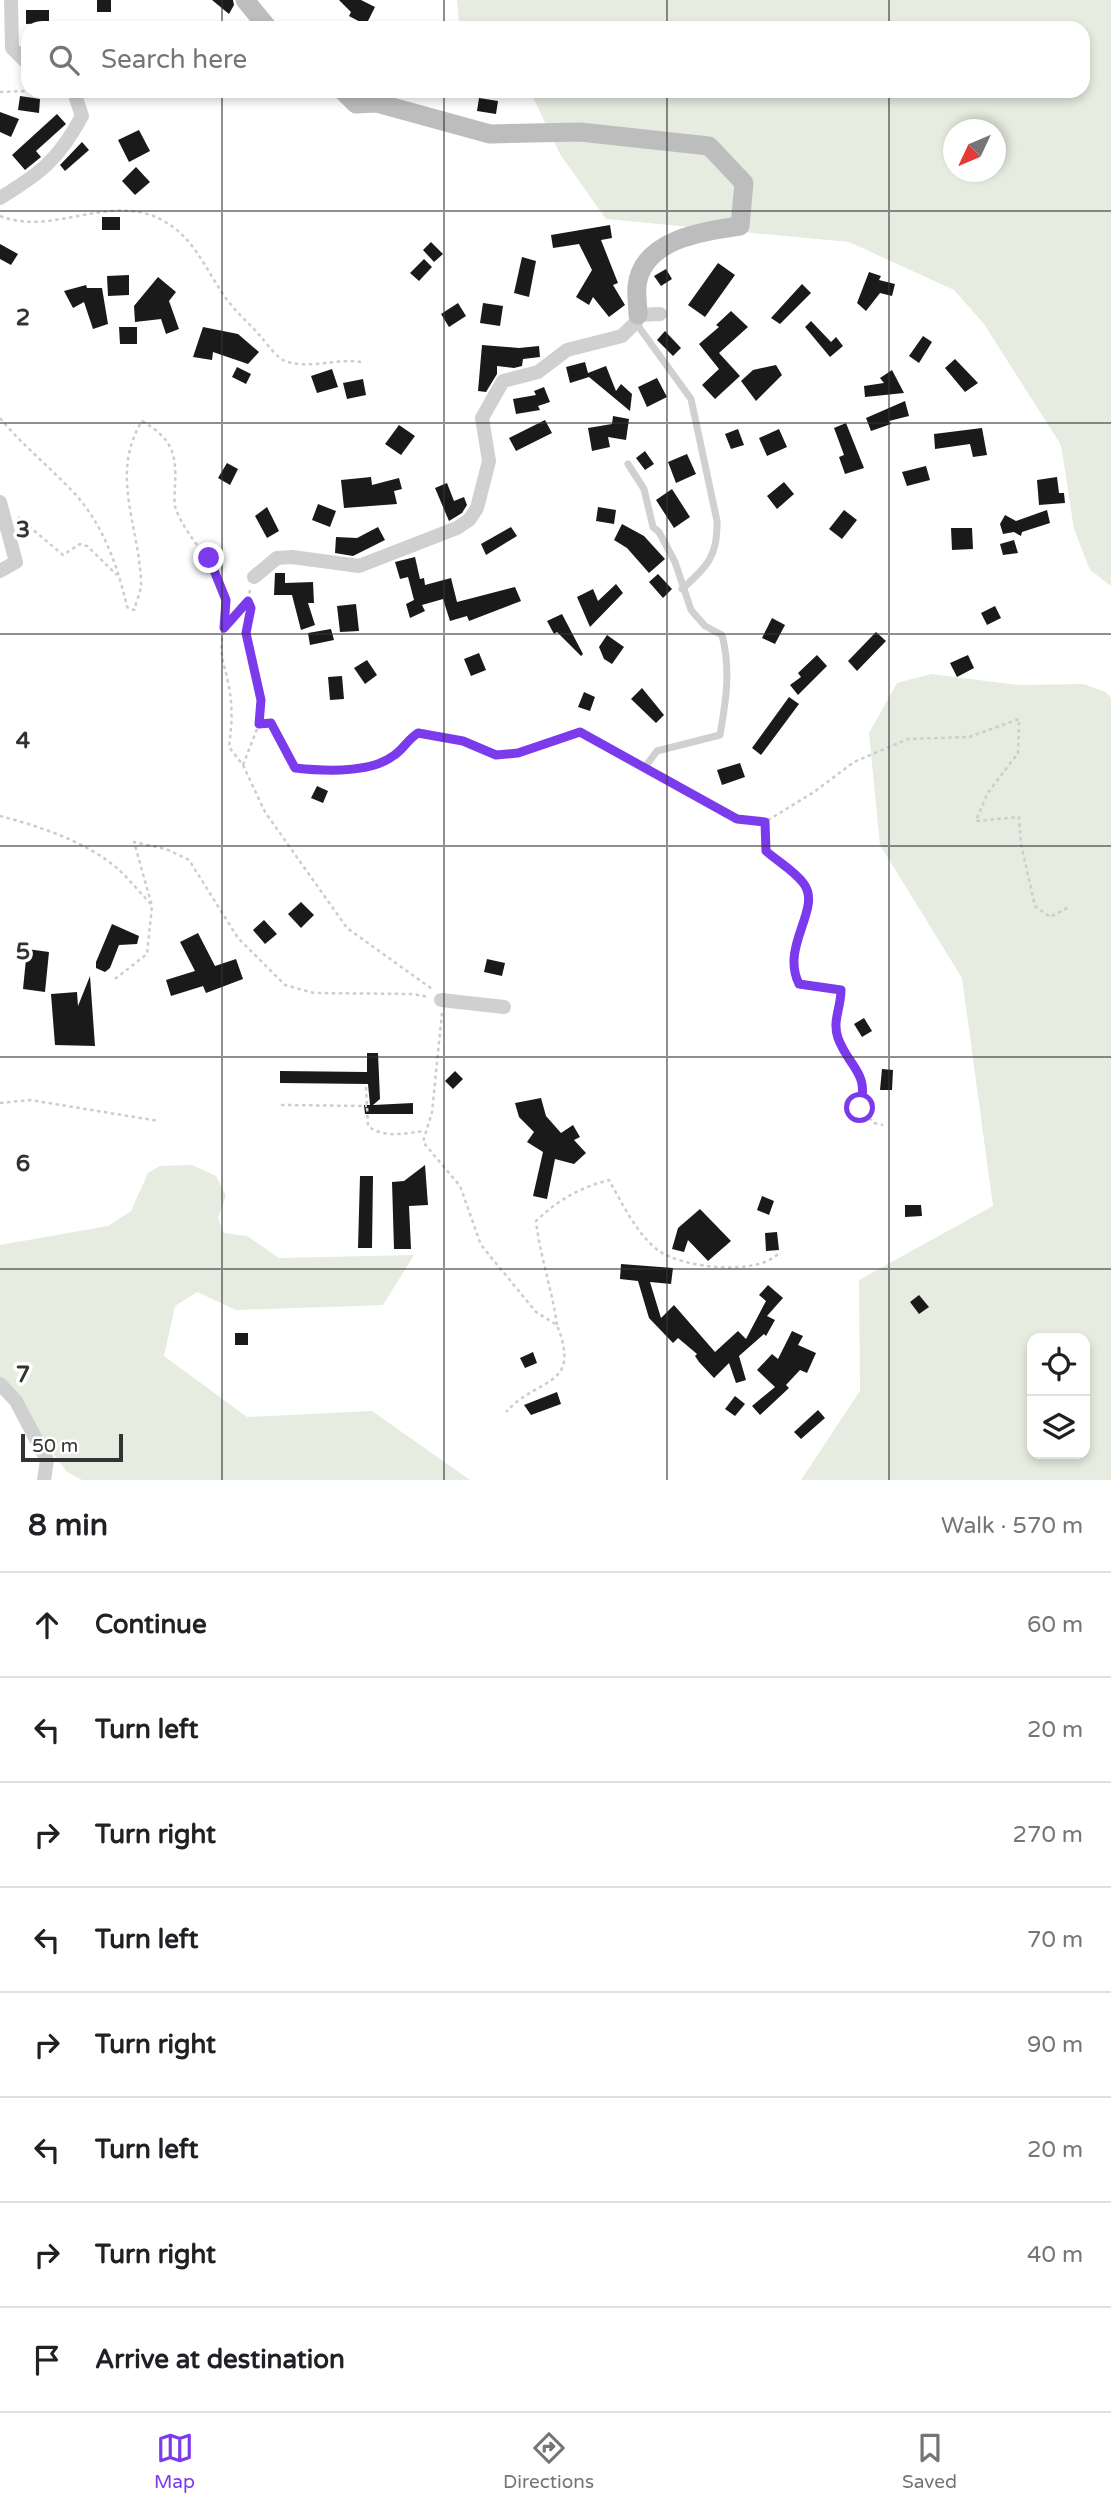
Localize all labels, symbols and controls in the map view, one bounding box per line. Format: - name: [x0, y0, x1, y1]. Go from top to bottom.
- search box: [21, 21, 1090, 98]
- icon: search: [45, 41, 83, 79]
- text: Search here: [101, 44, 247, 75]
- north arrow: [943, 119, 1006, 182]
- text: 2: [16, 304, 30, 332]
- text: 3: [16, 516, 30, 544]
- route end: [193, 542, 224, 573]
- text: 4: [16, 727, 31, 755]
- text: 5: [16, 938, 30, 966]
- route start: [844, 1092, 875, 1123]
- text: 6: [16, 1150, 30, 1178]
- map controls: [1027, 1333, 1090, 1459]
- button: locate: [1027, 1333, 1090, 1396]
- text: 7: [16, 1361, 30, 1389]
- button: layers: [1027, 1396, 1090, 1459]
- scale bar: [21, 1431, 122, 1463]
- text: 50 m: [32, 1435, 78, 1457]
- text: 8 min: [28, 1507, 108, 1544]
- text: Walk · 570 m: [941, 1512, 1083, 1540]
- icon: ahead: [28, 1606, 66, 1644]
- text: Continue: [95, 1609, 207, 1640]
- text: 60 m: [1027, 1611, 1083, 1639]
- icon: left: [28, 1711, 66, 1749]
- text: Turn left: [95, 1714, 198, 1745]
- text: 20 m: [1027, 1716, 1083, 1744]
- icon: right: [28, 1816, 66, 1854]
- text: Turn right: [95, 1819, 216, 1850]
- text: 270 m: [1013, 1821, 1083, 1849]
- icon: left: [28, 1921, 66, 1959]
- text: Turn left: [95, 1924, 198, 1955]
- text: 70 m: [1027, 1926, 1083, 1954]
- icon: right: [28, 2026, 66, 2064]
- text: Turn right: [95, 2029, 216, 2060]
- text: 90 m: [1027, 2031, 1083, 2059]
- icon: left: [28, 2131, 66, 2169]
- text: Turn left: [95, 2134, 198, 2165]
- text: 20 m: [1027, 2136, 1083, 2164]
- icon: right: [28, 2236, 66, 2274]
- text: Turn right: [95, 2239, 216, 2270]
- text: 40 m: [1027, 2241, 1083, 2269]
- icon: arrive: [28, 2341, 66, 2379]
- text: Arrive at destination: [95, 2344, 345, 2375]
- tab: Map: [154, 2429, 195, 2493]
- tab: Directions: [503, 2429, 594, 2493]
- tab: Saved: [902, 2429, 957, 2493]

